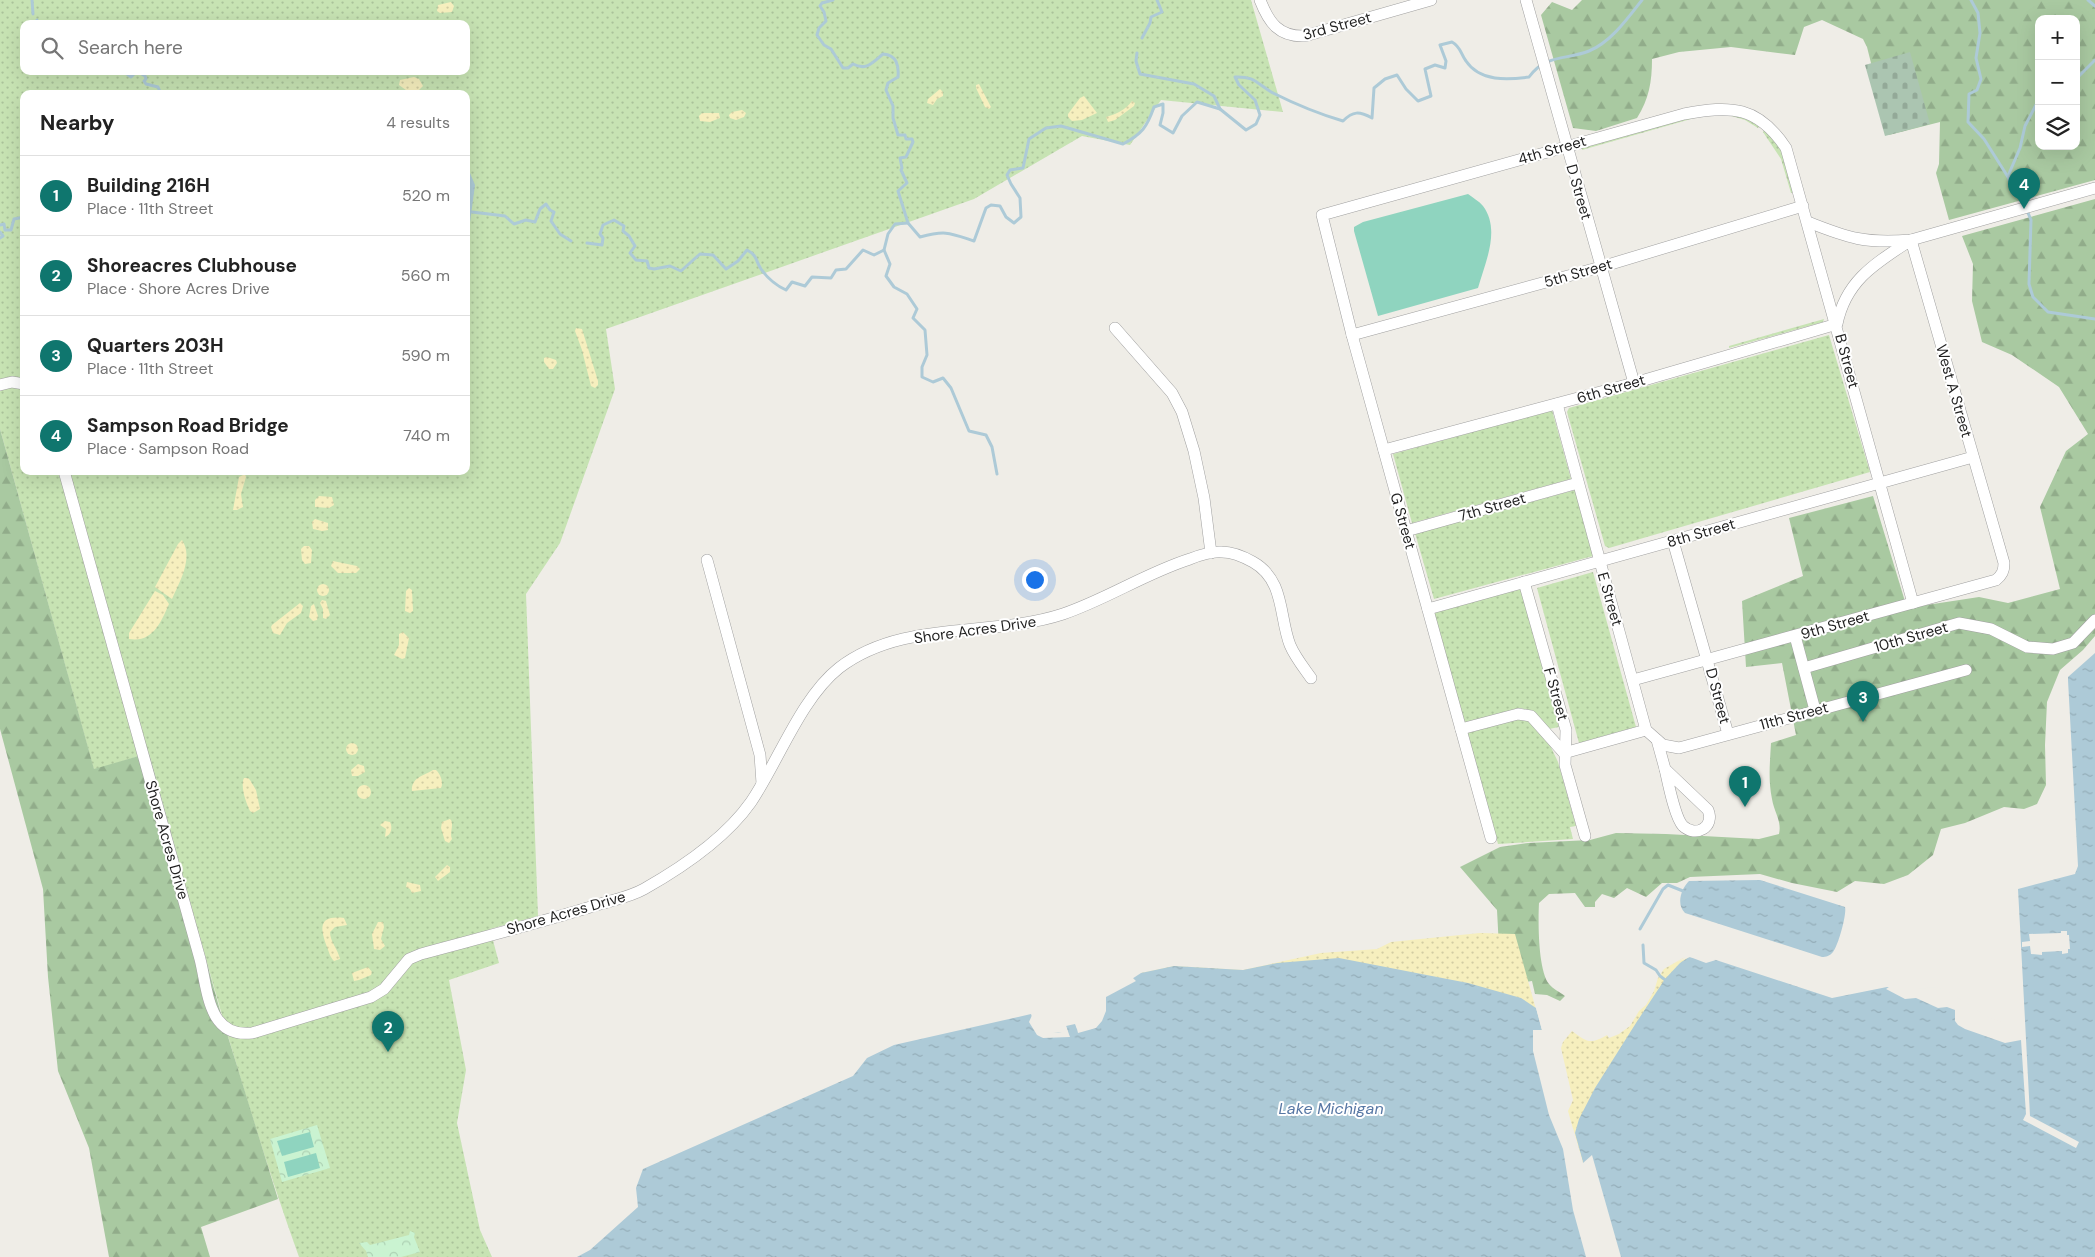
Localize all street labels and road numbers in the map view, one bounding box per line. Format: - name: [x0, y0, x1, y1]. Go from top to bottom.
- street label: 3rd Street: [1301, 7, 1374, 45]
- street label: 4th Street: [1516, 131, 1589, 169]
- street label: D Street: [1562, 162, 1596, 222]
- street label: 5th Street: [1542, 254, 1615, 292]
- street label: B Street: [1830, 332, 1864, 391]
- street label: West A Street: [1931, 342, 1977, 440]
- street label: 6th Street: [1574, 370, 1648, 408]
- street label: 7th Street: [1456, 488, 1528, 526]
- street label: G Street: [1385, 490, 1421, 552]
- street label: 8th Street: [1665, 514, 1738, 552]
- street label: E Street: [1593, 570, 1627, 628]
- street label: 9th Street: [1798, 606, 1872, 644]
- street label: Shore Acres Drive: [913, 612, 1037, 648]
- street label: 10th Street: [1872, 617, 1950, 657]
- street label: F Street: [1539, 665, 1573, 723]
- street label: D Street: [1701, 666, 1735, 726]
- street label: 11th Street: [1757, 697, 1831, 735]
- street label: Shore Acres Drive: [140, 778, 194, 902]
- street label: Shore Acres Drive: [504, 886, 628, 940]

